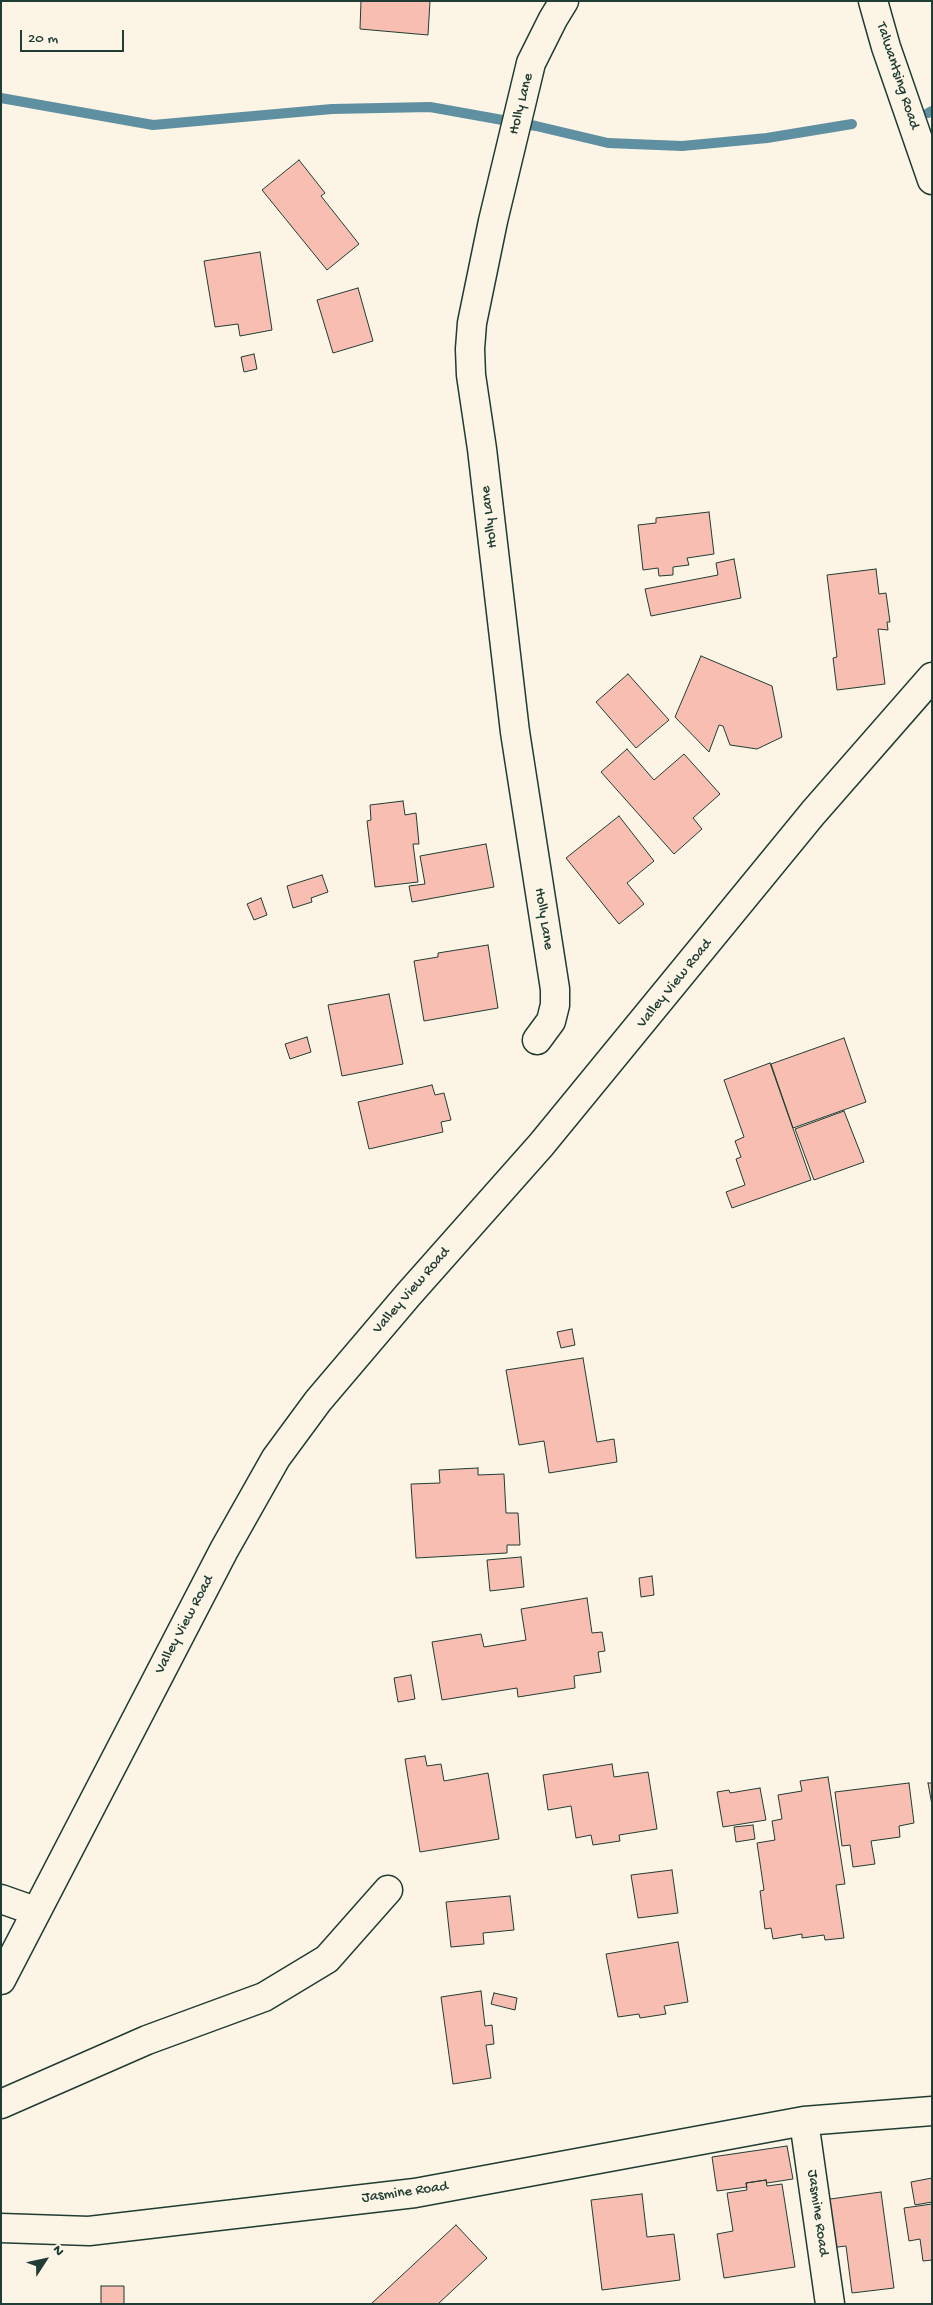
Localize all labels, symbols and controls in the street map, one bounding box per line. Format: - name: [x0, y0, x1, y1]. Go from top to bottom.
- scale bar: [22, 20, 126, 52]
- street label: Talwantsing Road: [871, 20, 923, 132]
- text: 20 m: [28, 30, 58, 48]
- street label: Holly Lane: [506, 71, 538, 137]
- street label: Holly Lane: [477, 485, 503, 549]
- street label: Holly Lane: [529, 887, 557, 951]
- street label: Valley View Road: [634, 936, 716, 1032]
- street label: Valley View Road: [369, 1244, 455, 1338]
- street label: Valley View Road: [151, 1573, 219, 1677]
- street label: Jasmine Road: [802, 2169, 832, 2257]
- street label: Jasmine Road: [361, 2178, 449, 2208]
- north arrow: [20, 2235, 70, 2285]
- text: N: [48, 2242, 67, 2260]

